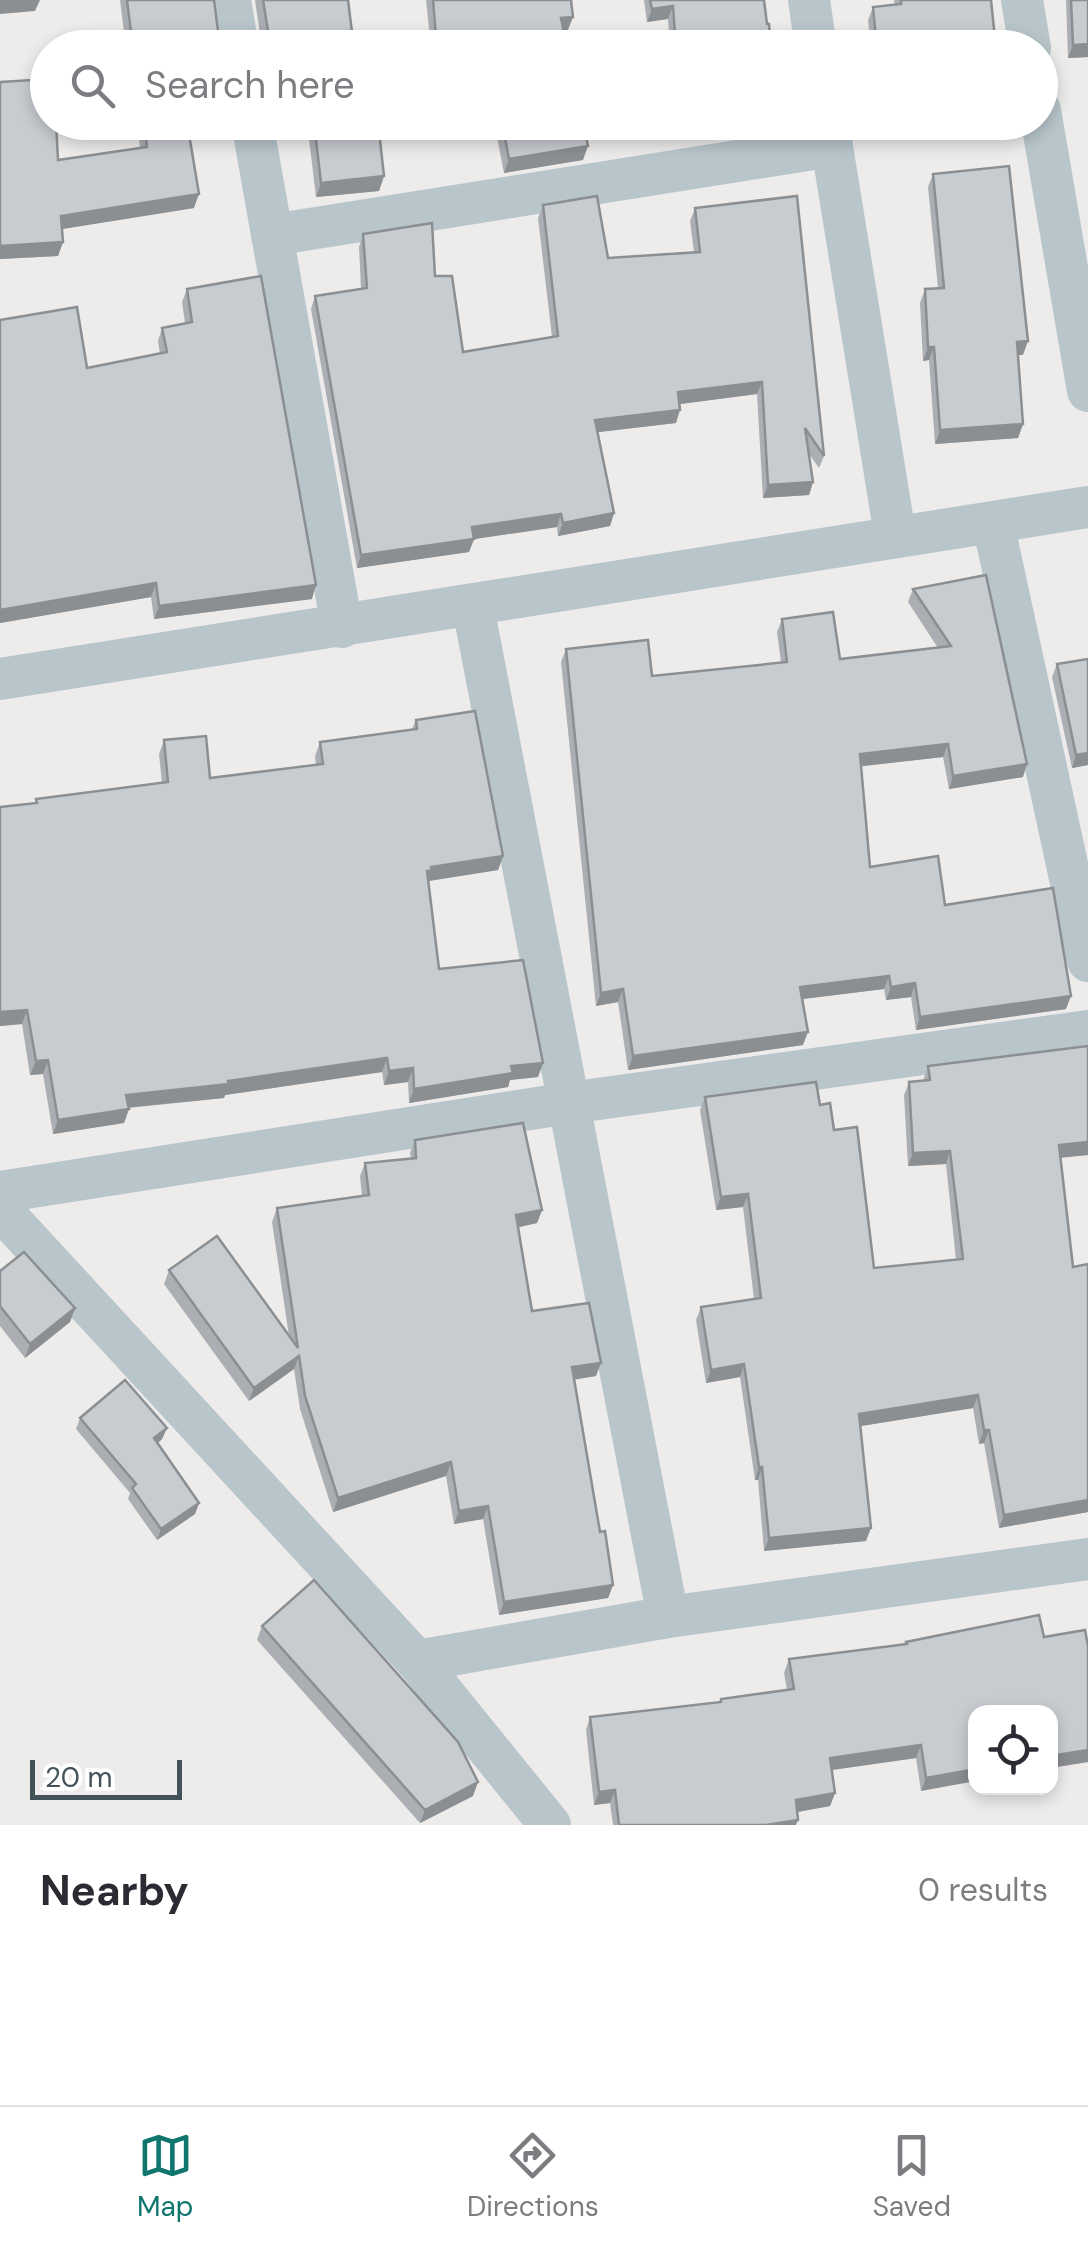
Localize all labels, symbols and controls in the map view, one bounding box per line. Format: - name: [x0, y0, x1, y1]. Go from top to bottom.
- search box: [30, 30, 1058, 140]
- icon: search: [65, 58, 120, 113]
- text: Search here: [145, 60, 355, 110]
- map controls: [968, 1705, 1058, 1795]
- button: locate: [968, 1705, 1058, 1795]
- scale bar: [30, 1755, 182, 1800]
- text: 20 m: [45, 1759, 112, 1796]
- text: Nearby: [40, 1863, 189, 1918]
- text: 0 results: [918, 1869, 1048, 1911]
- tab: Map: [137, 2128, 193, 2225]
- tab: Directions: [467, 2128, 599, 2225]
- tab: Saved: [873, 2128, 951, 2225]

